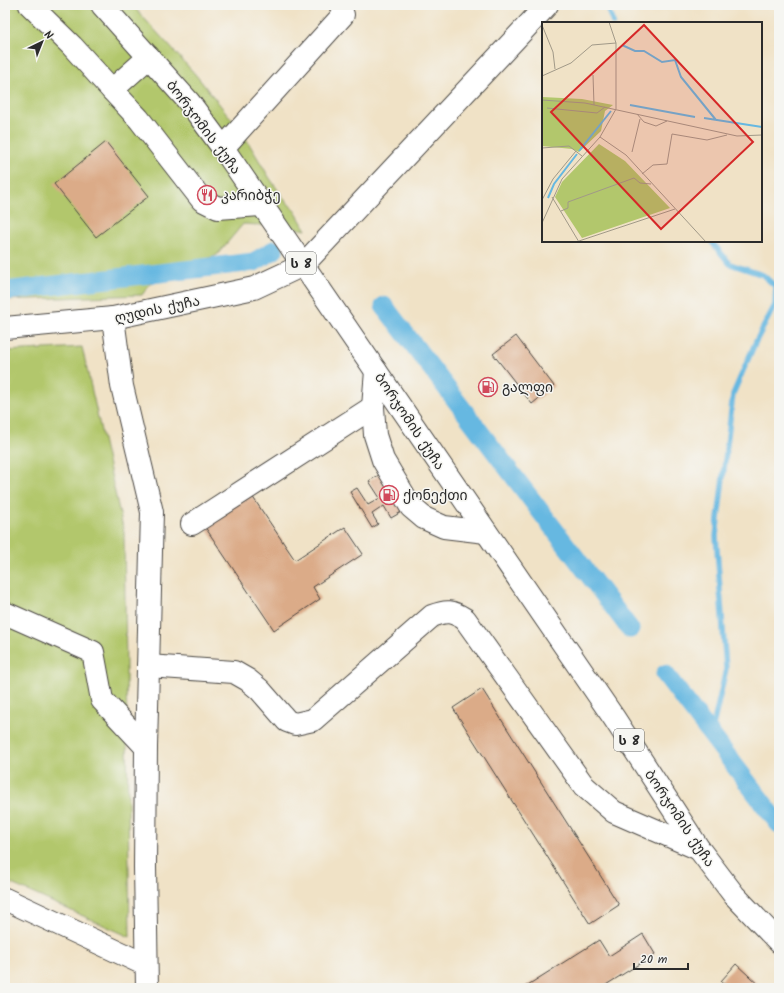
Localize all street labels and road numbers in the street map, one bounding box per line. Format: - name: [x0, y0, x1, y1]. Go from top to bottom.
- street label: ბორჯომის ქუჩა: [160, 76, 246, 179]
- road number: ს 8: [286, 252, 316, 274]
- street label: ღუდის ქუჩა: [113, 290, 202, 330]
- street label: ბორჯომის ქუჩა: [368, 368, 450, 475]
- road number: ს 8: [614, 729, 644, 751]
- street label: ბორჯომის ქუჩა: [638, 765, 720, 872]

